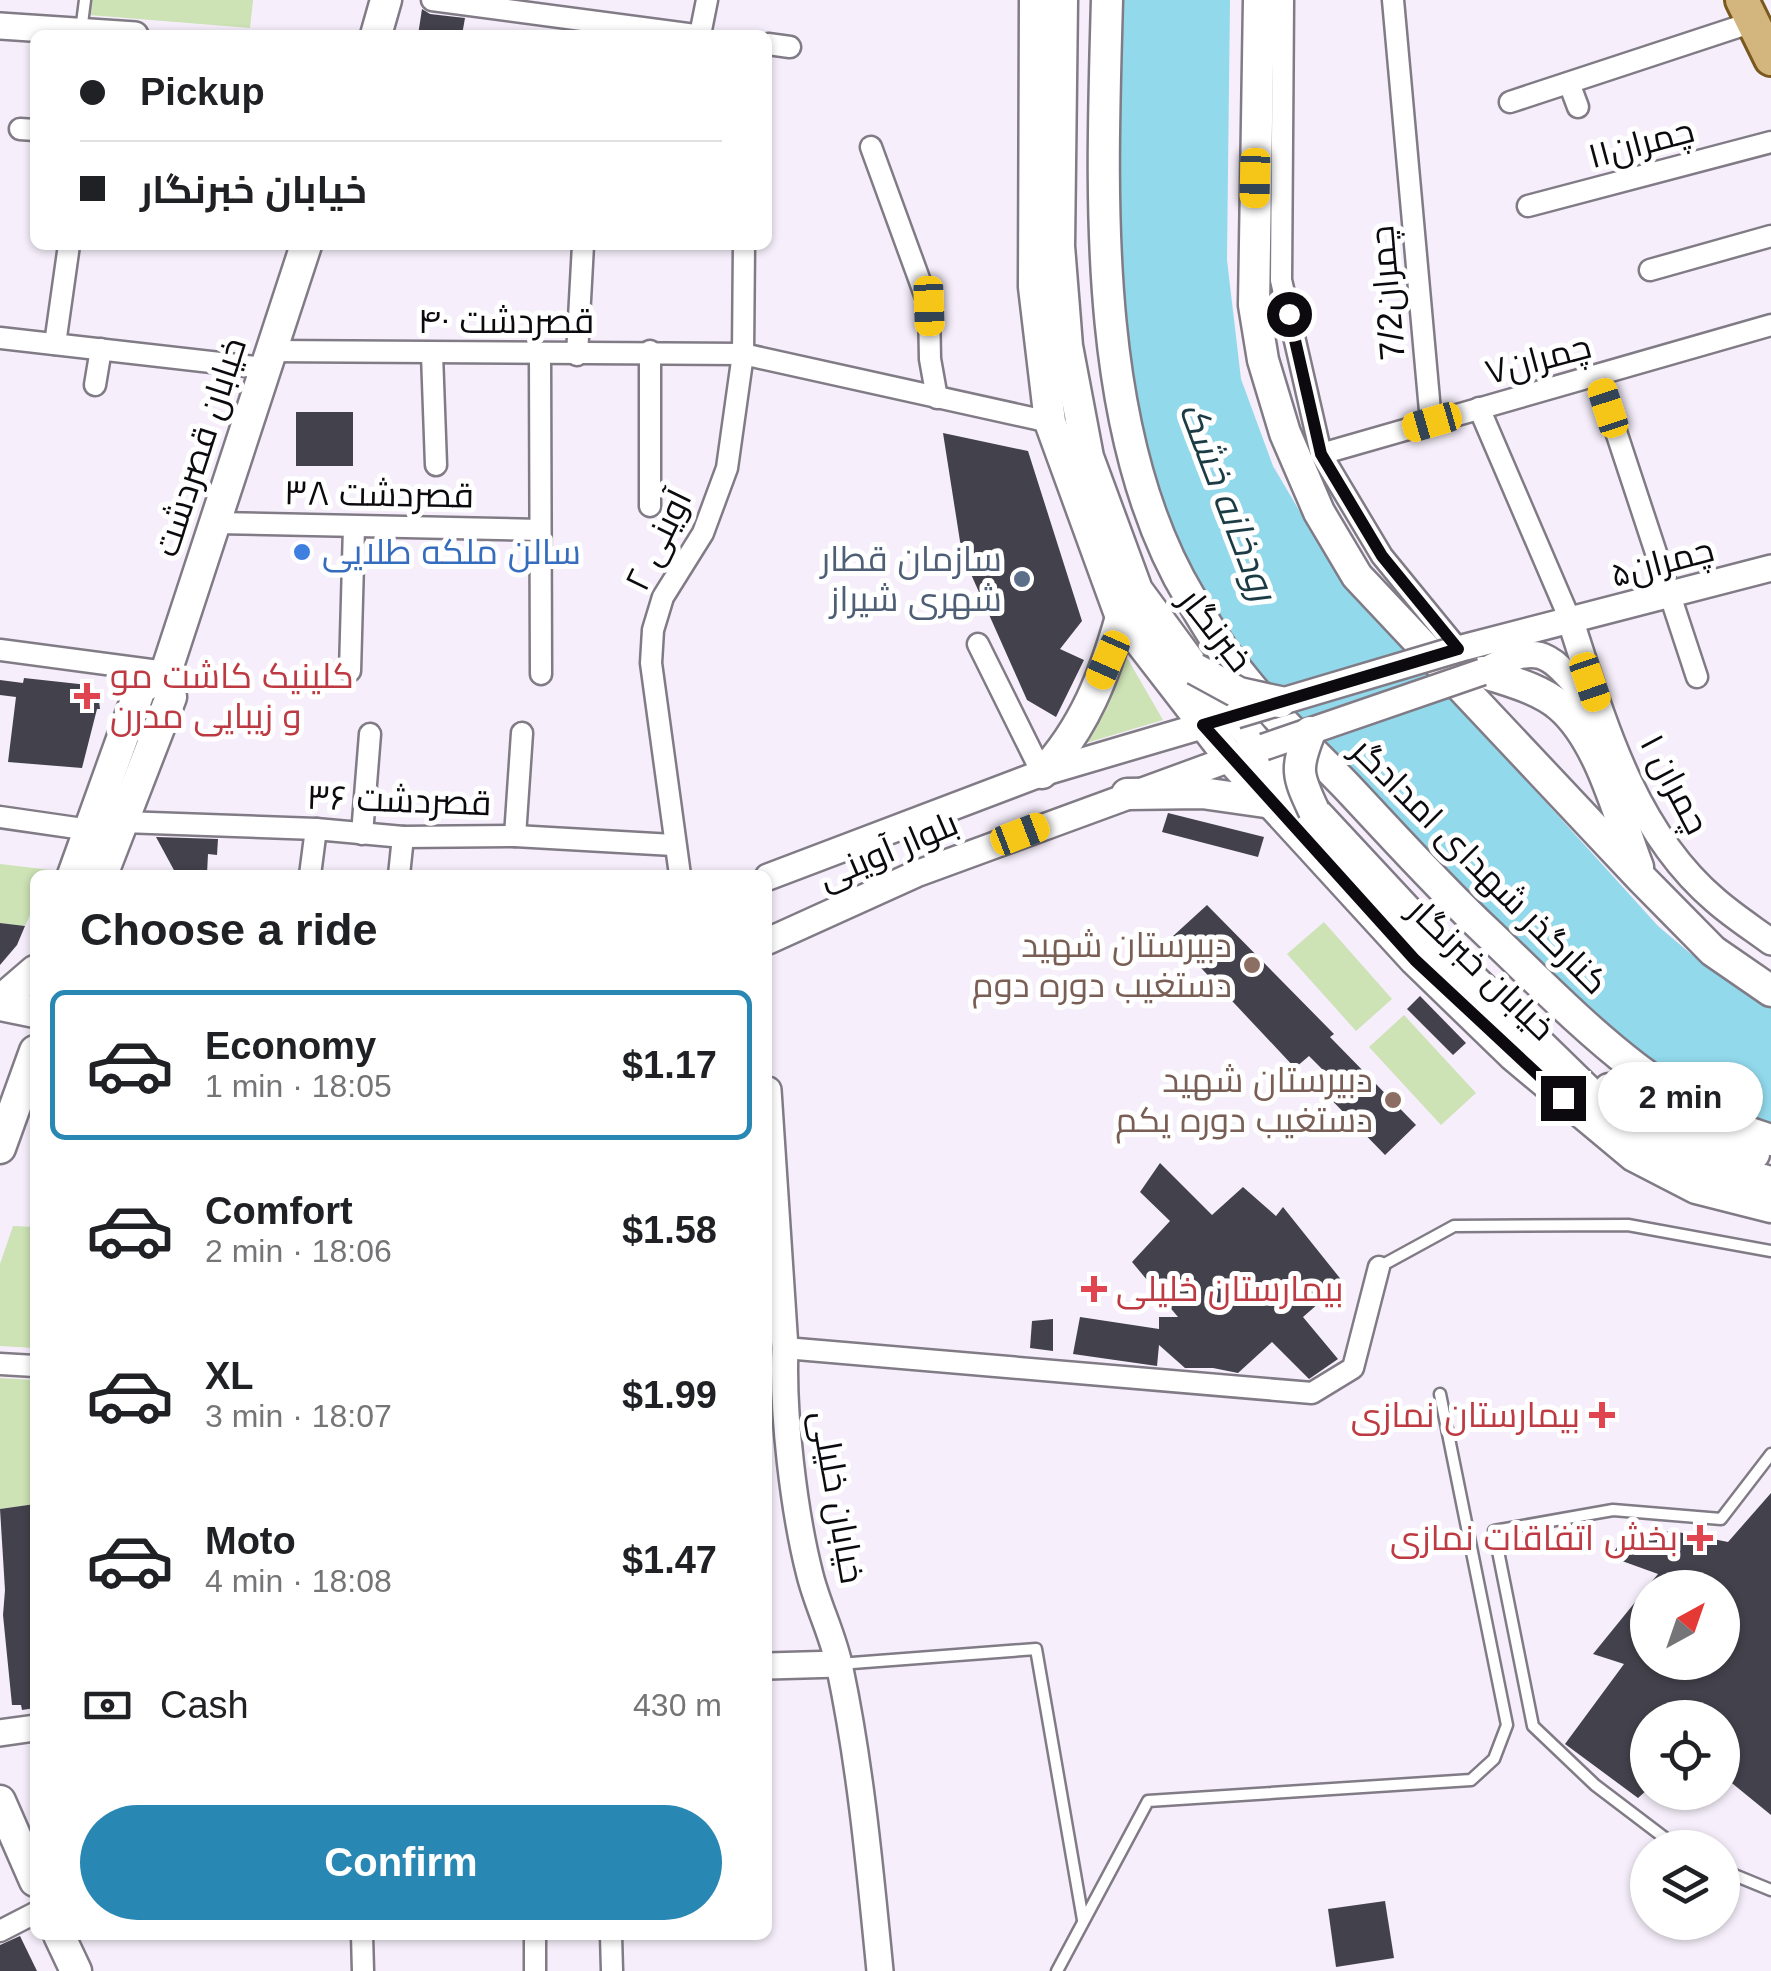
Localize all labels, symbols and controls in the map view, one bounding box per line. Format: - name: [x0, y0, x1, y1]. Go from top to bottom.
- text: Pickup: [140, 71, 265, 113]
- street label: چمران۱۱: [1584, 110, 1699, 179]
- car: [1239, 148, 1271, 208]
- text: خیابان خبرنگار: [140, 169, 367, 211]
- street label: 7/2چمران: [1361, 224, 1416, 362]
- car: [913, 275, 945, 337]
- route start: [1267, 292, 1312, 337]
- street label: ۴۰ قصردشت: [418, 301, 594, 341]
- street label: چمران۷: [1481, 326, 1596, 395]
- street label: خیابان قصردشت: [146, 333, 255, 562]
- car: [1584, 375, 1632, 441]
- water label: رودخانه خشک: [1170, 396, 1286, 609]
- car: [1399, 399, 1465, 445]
- street label: ۳۸ قصردشت: [284, 472, 474, 516]
- street label: ۲ آوینی: [617, 483, 700, 597]
- street label: چمران۵: [1606, 529, 1719, 598]
- place label: سالن ملکه طلایی: [322, 532, 581, 573]
- place label: سازمان قطار شهری شیراز: [819, 539, 1002, 620]
- marker: سالن ملکه طلایی: [291, 541, 313, 563]
- marker: سازمان قطار شهری شیراز: [1011, 568, 1033, 590]
- street label: خبرنگار: [1170, 579, 1261, 679]
- car: [1082, 626, 1134, 694]
- car: [1566, 649, 1614, 715]
- place label: کلینیک کاشت مو و زیبایی مدرن: [110, 656, 354, 737]
- marker: کلینیک کاشت مو و زیبایی مدرن: [74, 683, 100, 709]
- street label: چمران ۱: [1630, 727, 1718, 842]
- street label: کنارگذر شهدای امدادگر: [1342, 728, 1616, 1003]
- street label: ۳۶ قصردشت: [306, 777, 492, 823]
- street label: بلوار آوینی: [812, 803, 964, 898]
- car: [987, 809, 1053, 859]
- street label: خیابان خبرنگار: [1399, 888, 1563, 1049]
- text: Choose a ride: [80, 904, 378, 955]
- place label: دبیرستان شهید دستغیب دوره دوم: [972, 925, 1232, 1009]
- marker: دبیرستان شهید دستغیب دوره دوم: [1241, 954, 1263, 976]
- icon: car: [85, 1020, 175, 1110]
- text: Economy: [205, 1025, 376, 1067]
- text: $1.17: [622, 1044, 717, 1086]
- place label: دبیرستان شهید دستغیب دوره یکم: [1115, 1060, 1373, 1144]
- callout: 2 min: [1598, 1063, 1763, 1133]
- text: 1 min · 18:05: [205, 1068, 392, 1104]
- route end: [1541, 1076, 1586, 1121]
- text: 2 min: [1639, 1079, 1722, 1115]
- marker: دبیرستان شهید دستغیب دوره یکم: [1382, 1089, 1404, 1111]
- icon: car: [85, 1185, 175, 1275]
- text: Comfort: [205, 1190, 353, 1232]
- text: $1.58: [622, 1209, 717, 1251]
- text: 2 min · 18:06: [205, 1233, 392, 1269]
- place label: بیمارستان خلیلی: [1116, 1269, 1344, 1310]
- marker: بیمارستان خلیلی: [1081, 1276, 1107, 1302]
- icon: car: [85, 1350, 175, 1440]
- text: XL: [205, 1355, 254, 1397]
- text: $1.99: [622, 1374, 717, 1416]
- place label: بیمارستان نمازی: [1351, 1395, 1580, 1436]
- text: 3 min · 18:07: [205, 1398, 392, 1434]
- marker: بیمارستان نمازی: [1589, 1402, 1615, 1428]
- street label: خیابان خلیلی: [802, 1407, 873, 1587]
- icon: car: [85, 1515, 175, 1605]
- place label: بخش اتفاقات نمازی: [1390, 1518, 1678, 1559]
- text: Moto: [205, 1520, 296, 1562]
- marker: بخش اتفاقات نمازی: [1687, 1525, 1713, 1551]
- text: $1.47: [622, 1539, 717, 1581]
- text: 4 min · 18:08: [205, 1563, 392, 1599]
- north arrow: [1630, 1570, 1740, 1680]
- map controls: [1630, 1570, 1740, 1940]
- icon: cash: [80, 1678, 135, 1733]
- text: Cash: [160, 1684, 249, 1726]
- text: 430 m: [633, 1687, 722, 1723]
- button: locate: [1630, 1700, 1740, 1810]
- button: Confirm: [80, 1805, 722, 1920]
- button: layers: [1630, 1830, 1740, 1940]

